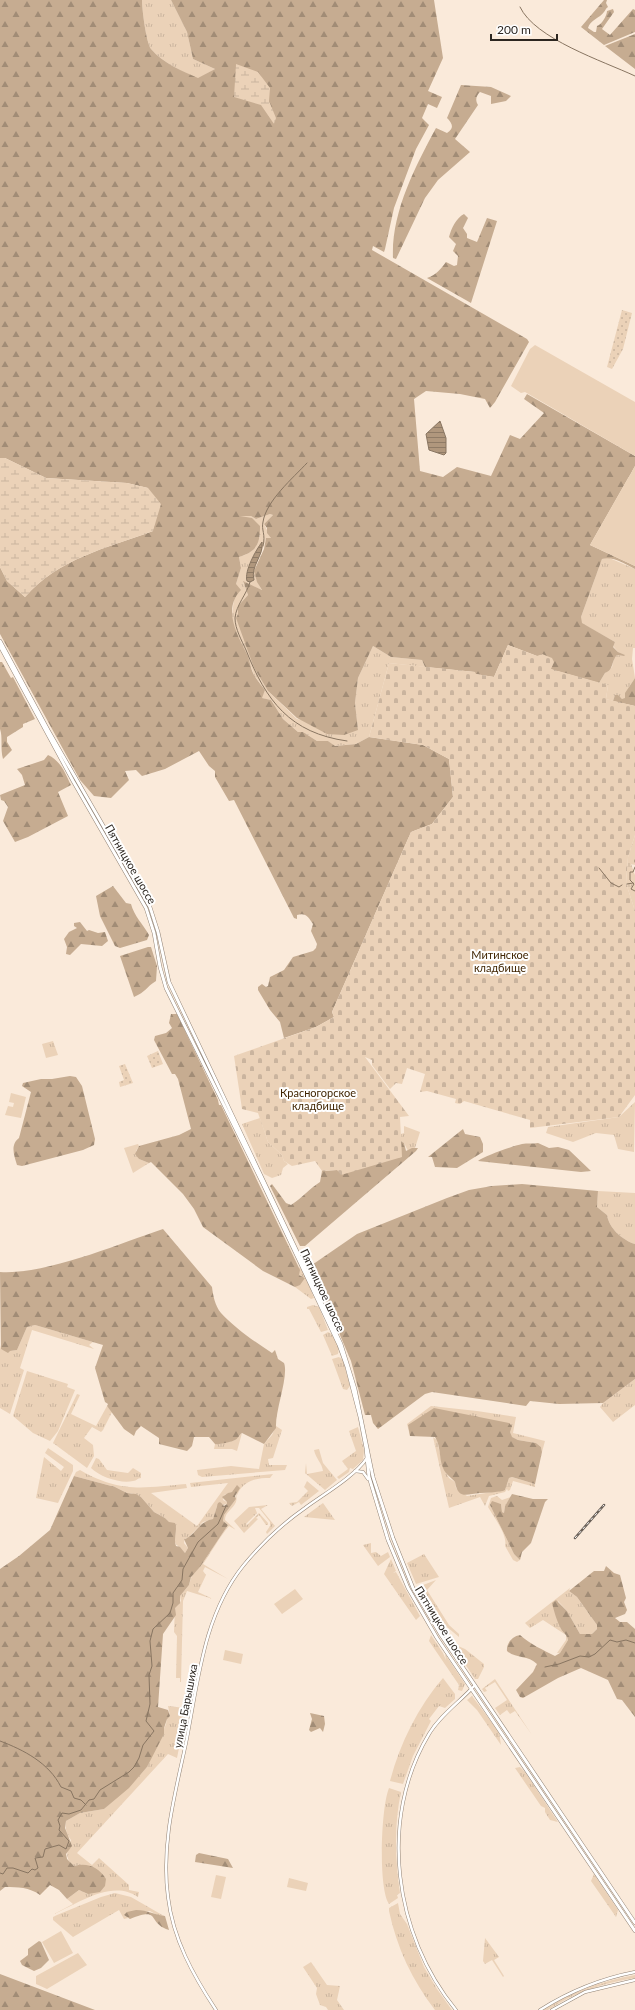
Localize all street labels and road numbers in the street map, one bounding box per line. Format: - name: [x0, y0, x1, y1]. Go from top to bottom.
- street label: Пятницкое шоссе: [103, 822, 159, 906]
- street label: Пятницкое шоссе: [298, 1247, 348, 1334]
- street label: Пятницкое шоссе: [413, 1583, 471, 1667]
- street label: улица Барышиха: [170, 1663, 200, 1749]

